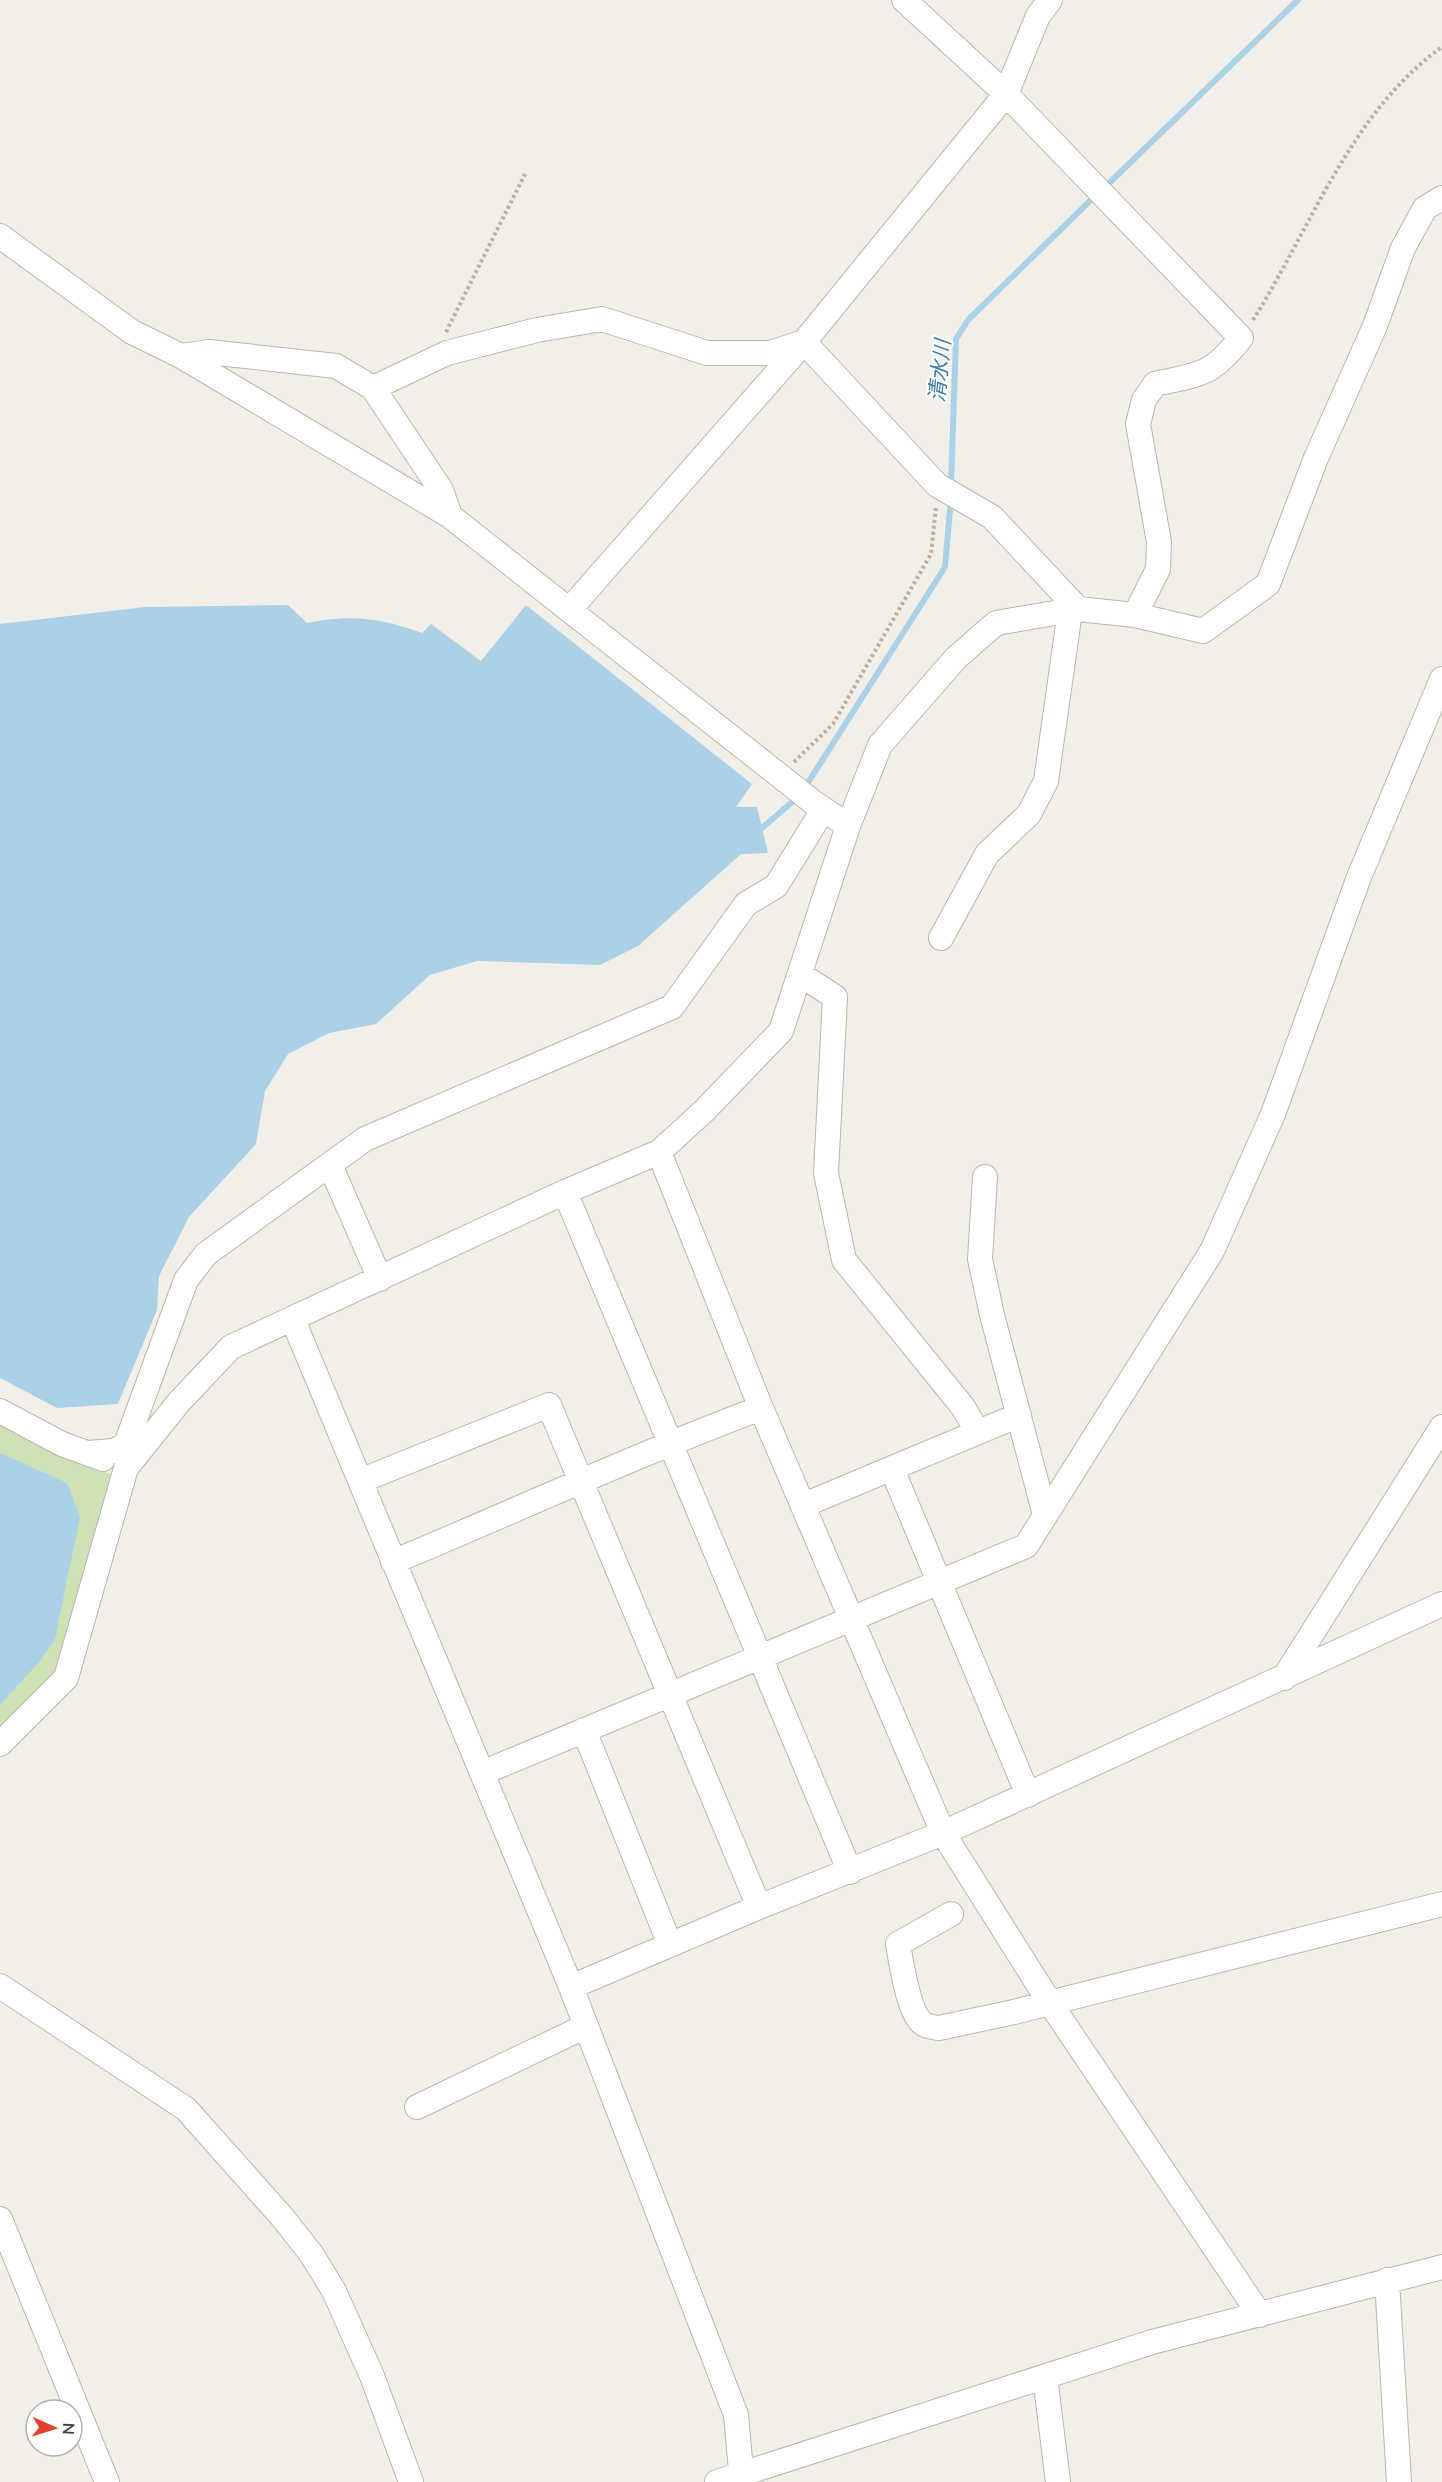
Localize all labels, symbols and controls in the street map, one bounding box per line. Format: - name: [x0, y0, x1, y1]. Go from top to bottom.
- water label: 清水川: [923, 336, 957, 404]
- north arrow: [24, 2398, 84, 2458]
- text: N: [57, 2422, 79, 2435]

